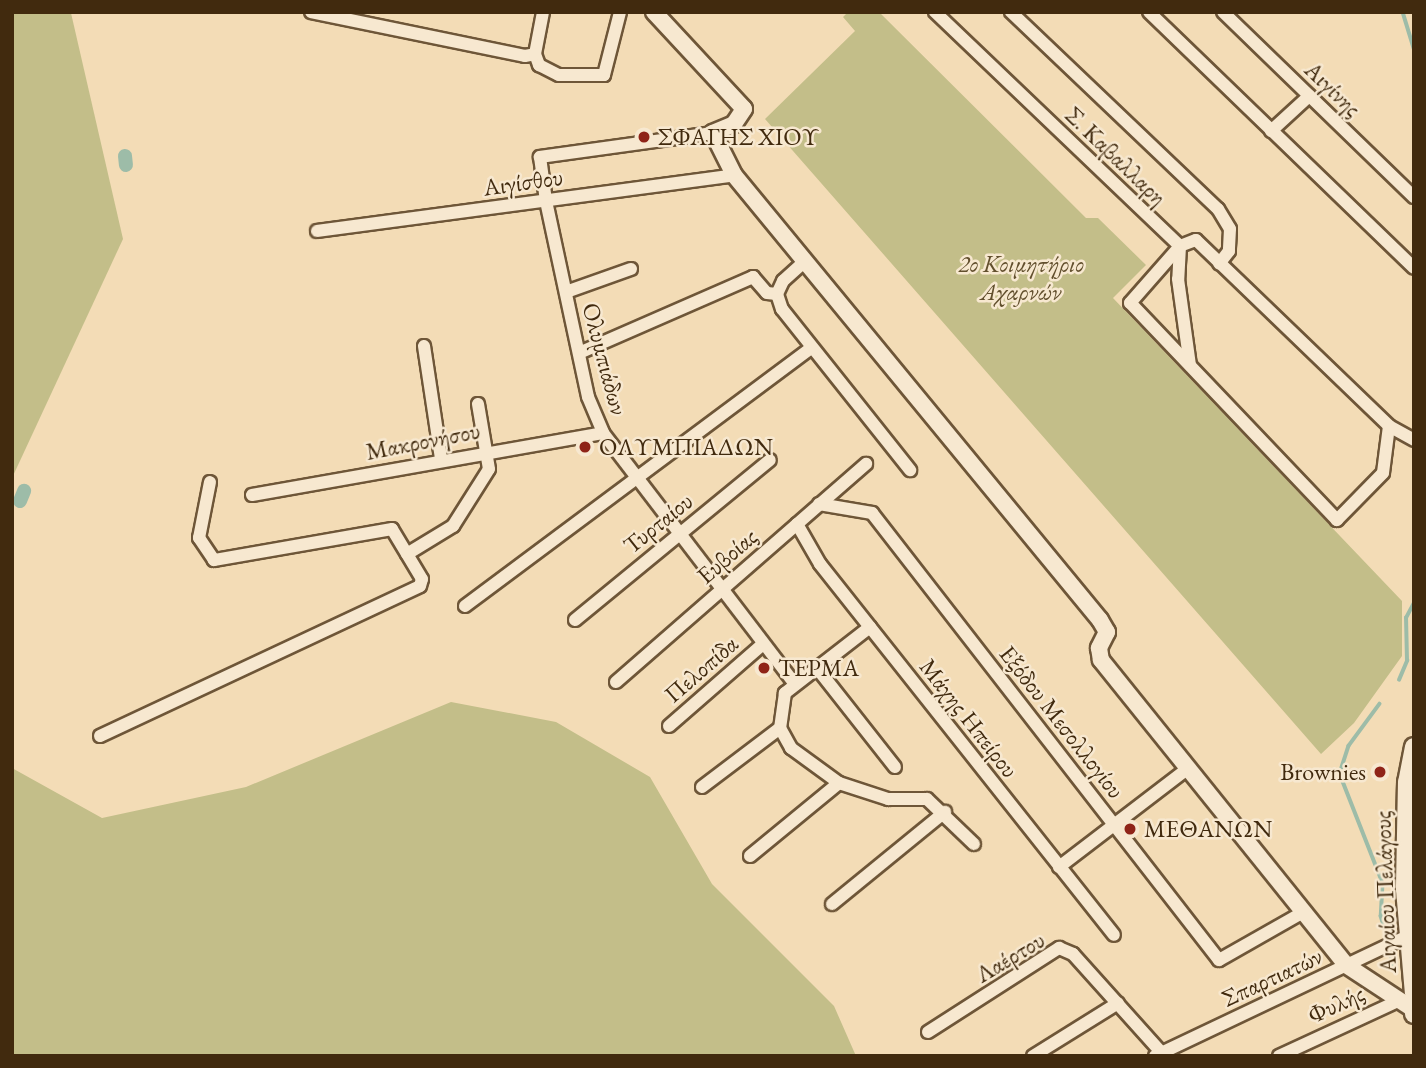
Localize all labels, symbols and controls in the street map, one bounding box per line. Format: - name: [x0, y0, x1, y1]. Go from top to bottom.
- street label: Αιγίνης: [1299, 55, 1367, 123]
- street label: Σ. Καβαλλαρη: [1059, 101, 1173, 211]
- place label: ΣΦΑΓΗΣ ΧΙΟΥ: [658, 123, 819, 151]
- marker: ΣΦΑΓΗΣ ΧΙΟΥ: [636, 129, 652, 145]
- street label: Αιγίσθου: [481, 162, 565, 202]
- park label: 2ο Κοιμητήριο Αχαρνών: [958, 250, 1084, 306]
- street label: Ολυμπιάδων: [576, 300, 634, 418]
- street label: Μακρονήσου: [363, 416, 483, 466]
- place label: ΟΛΥΜΠΙΑΔΩΝ: [599, 433, 773, 461]
- marker: ΟΛΥΜΠΙΑΔΩΝ: [577, 439, 593, 455]
- street label: Τυρταίου: [617, 486, 699, 560]
- street label: Ευβοίας: [691, 522, 763, 590]
- street label: Πελοπίδα: [658, 629, 744, 709]
- street label: Εξόδου Μεσολλογίου: [993, 640, 1131, 804]
- street label: Μάχης Ηπείρου: [914, 653, 1024, 783]
- place label: ΤΕΡΜΑ: [778, 654, 859, 682]
- marker: ΤΕΡΜΑ: [756, 660, 772, 676]
- place label: Brownies: [1280, 758, 1366, 786]
- marker: Brownies: [1372, 764, 1388, 780]
- street label: Αιγαίου Πελάγους: [1368, 810, 1402, 974]
- place label: ΜΕΘΑΝΩΝ: [1144, 815, 1272, 843]
- marker: ΜΕΘΑΝΩΝ: [1122, 821, 1138, 837]
- street label: Λαέρτου: [970, 925, 1050, 989]
- street label: Σπαρτιατών: [1217, 941, 1327, 1013]
- street label: Φυλής: [1303, 979, 1369, 1029]

